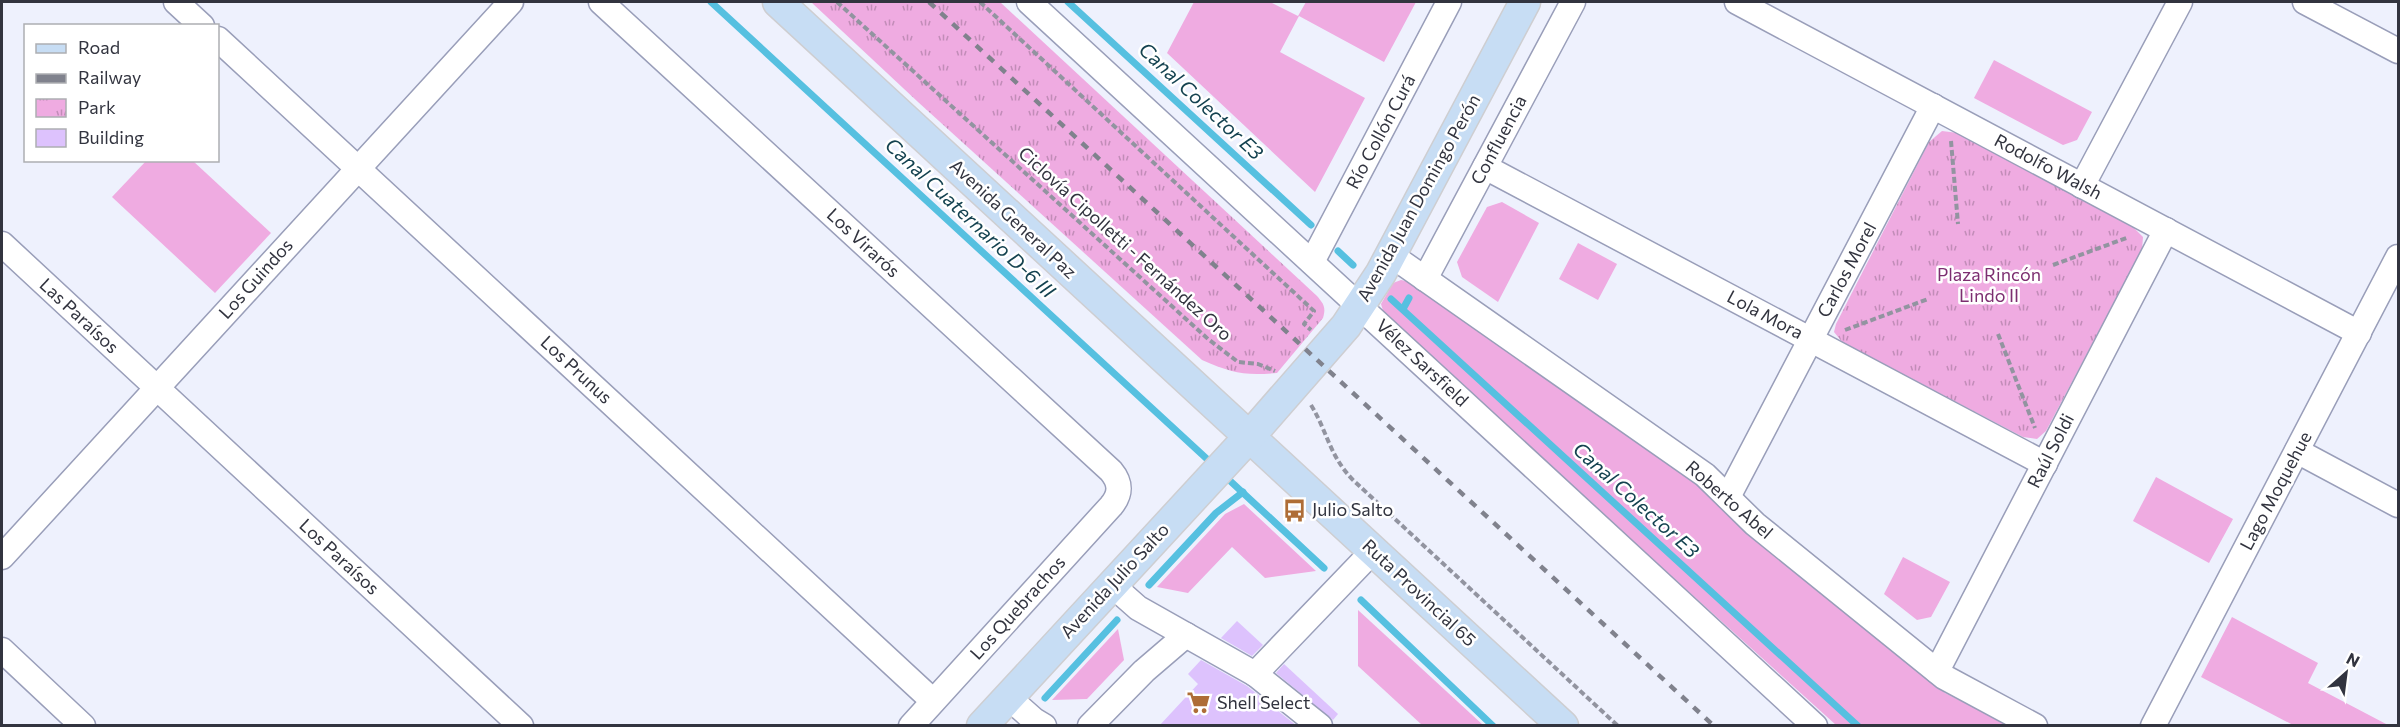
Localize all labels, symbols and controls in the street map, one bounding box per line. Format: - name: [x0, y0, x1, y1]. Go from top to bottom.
- legend: [24, 24, 219, 162]
- text: Road: [78, 36, 120, 58]
- water label: Canal Colector E3: [1135, 37, 1269, 164]
- text: Railway: [78, 66, 141, 88]
- street label: Río Collón Curá: [1341, 71, 1419, 192]
- street label: Avenida Juan Domingo Perón: [1352, 90, 1484, 305]
- street label: Confluencia: [1465, 91, 1531, 188]
- text: Park: [78, 96, 116, 118]
- text: Building: [78, 126, 144, 148]
- street label: Rodolfo Walsh: [1991, 129, 2106, 204]
- water label: Canal Cuaternario D-6 III: [881, 132, 1061, 303]
- street label: Ciclovía Cipolletti - Fernández Oro: [1014, 142, 1237, 345]
- street label: Avenida General Paz: [946, 154, 1082, 283]
- street label: Los Virarós: [823, 203, 905, 282]
- street label: Carlos Morel: [1812, 218, 1880, 321]
- street label: Los Guindos: [214, 234, 297, 323]
- park label: Plaza Rincón Lindo II: [1937, 263, 2041, 306]
- street label: Las Paraísos: [36, 273, 124, 357]
- street label: Lola Mora: [1724, 285, 1807, 343]
- street label: Vélez Sarsfield: [1372, 314, 1473, 411]
- street label: Los Prunus: [536, 331, 617, 408]
- street label: Raúl Soldi: [2022, 410, 2078, 491]
- street label: Lago Moquehue: [2235, 427, 2316, 554]
- water label: Canal Colector E3: [1569, 436, 1705, 563]
- street label: Roberto Abel: [1682, 455, 1778, 543]
- bus stop icon: Julio Salto: [1281, 497, 1307, 523]
- place label: Julio Salto: [1312, 498, 1393, 520]
- street label: Los Paraísos: [295, 514, 384, 599]
- street label: Avenida Julio Salto: [1055, 518, 1173, 643]
- street label: Ruta Provincial 65: [1358, 534, 1481, 651]
- street label: Los Quebrachos: [965, 551, 1070, 664]
- north arrow: [2316, 643, 2376, 703]
- text: N: [2344, 648, 2363, 671]
- supermarket icon: Shell Select: [1186, 690, 1212, 716]
- place label: Shell Select: [1217, 691, 1310, 713]

